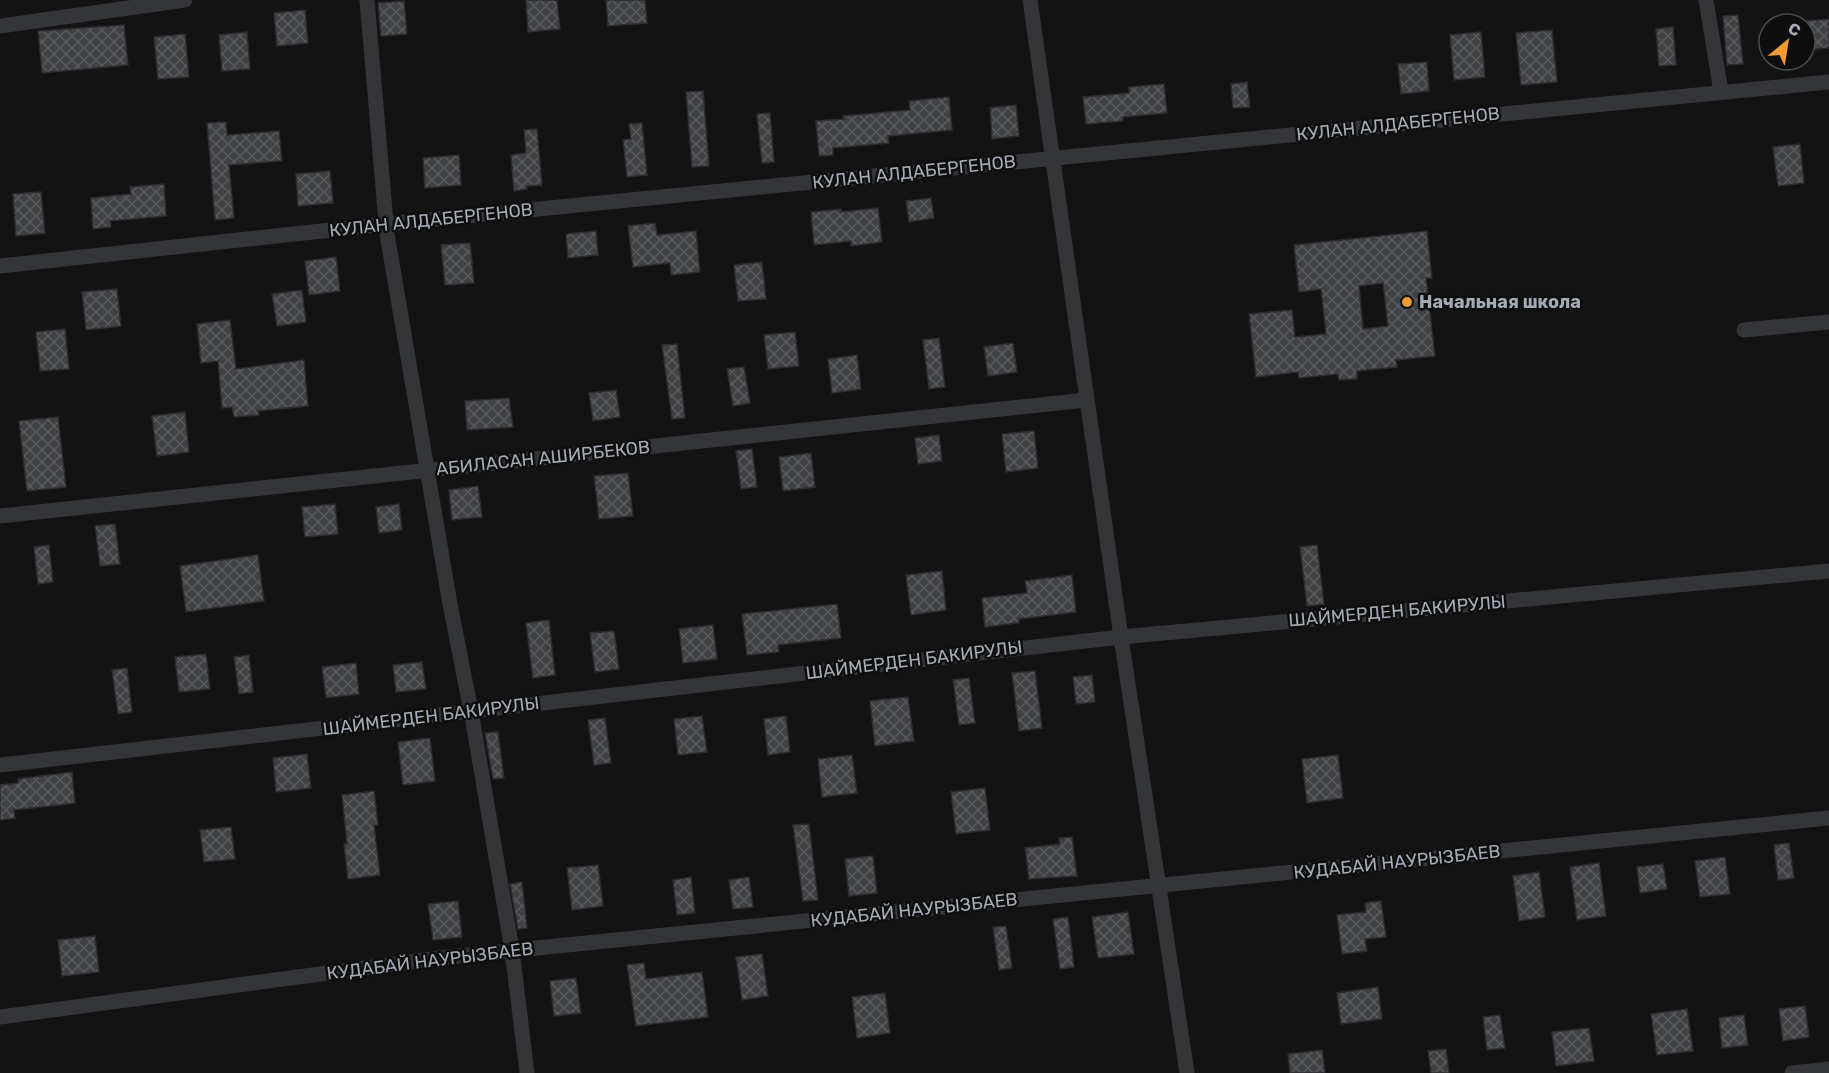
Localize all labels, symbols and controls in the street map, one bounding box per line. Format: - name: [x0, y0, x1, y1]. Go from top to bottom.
- north arrow: [1757, 12, 1817, 72]
- text: С: [1785, 18, 1804, 40]
- street label: КУЛАН АЛДАБЕРГЕНОВ: [1295, 102, 1501, 146]
- street label: КУЛАН АЛДАБЕРГЕНОВ: [811, 150, 1017, 194]
- street label: КУЛАН АЛДАБЕРГЕНОВ: [328, 198, 534, 242]
- place label: Начальная школа: [1419, 291, 1581, 313]
- marker: Начальная школа: [1400, 295, 1414, 309]
- street label: АБИЛАСАН АШИРБЕКОВ: [435, 436, 651, 480]
- street label: ШАЙМЕРДЕН БАКИРУЛЫ: [1288, 591, 1506, 631]
- street label: ШАЙМЕРДЕН БАКИРУЛЫ: [805, 636, 1023, 684]
- street label: ШАЙМЕРДЕН БАКИРУЛЫ: [322, 692, 540, 740]
- street label: КУДАБАЙ НАУРЫЗБАЕВ: [1292, 840, 1502, 884]
- street label: КУДАБАЙ НАУРЫЗБАЕВ: [809, 888, 1019, 932]
- street label: КУДАБАЙ НАУРЫЗБАЕВ: [326, 937, 534, 985]

